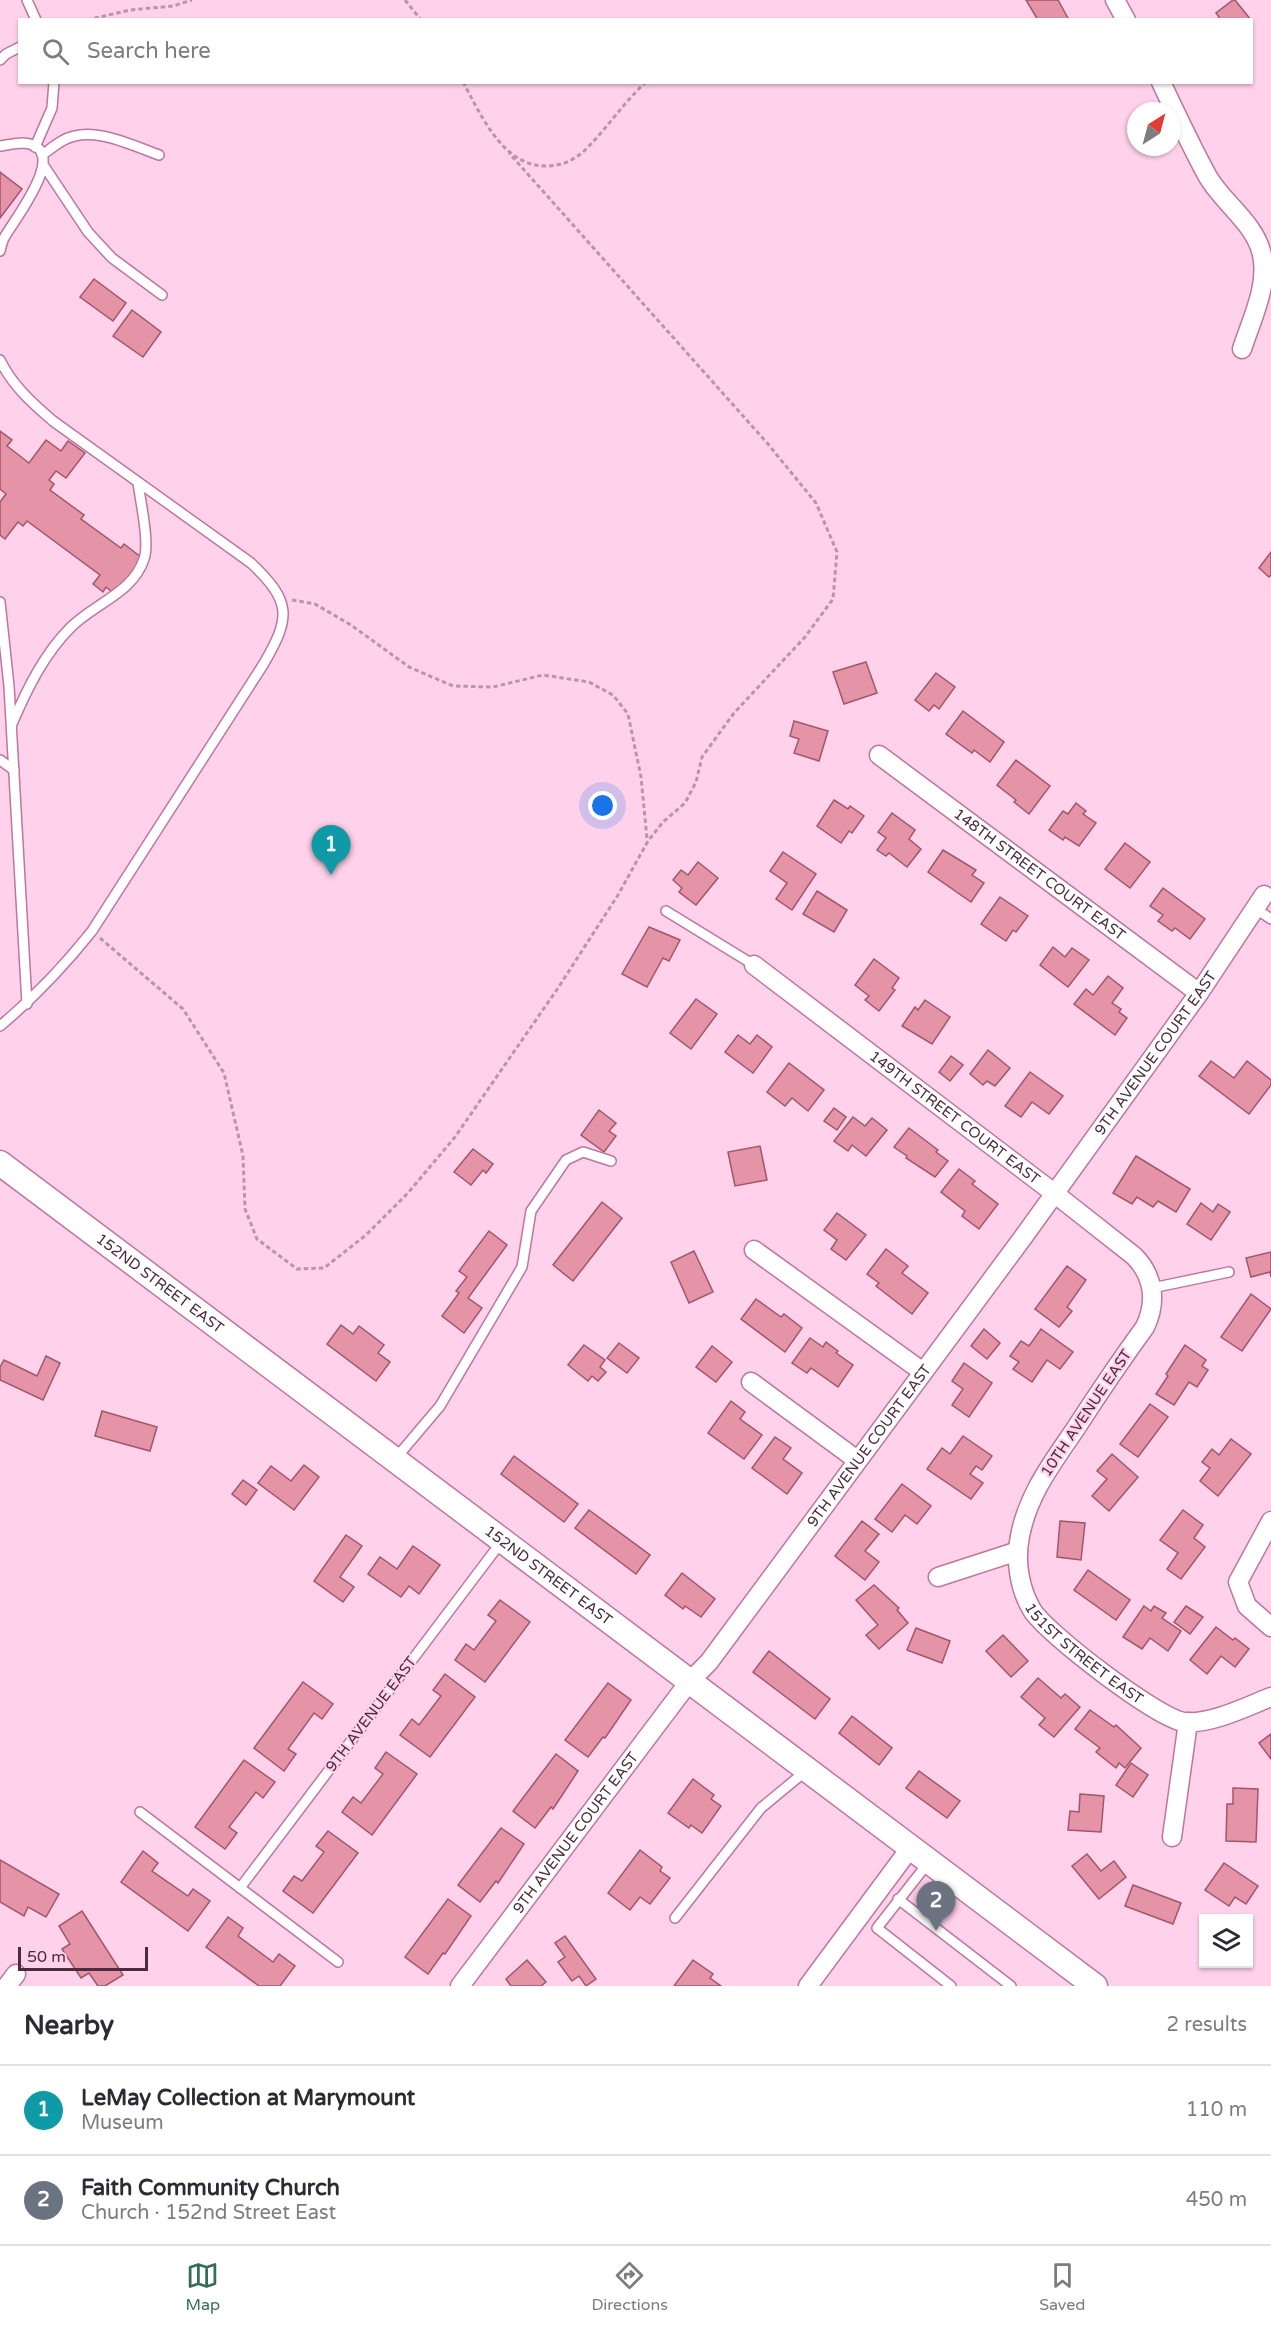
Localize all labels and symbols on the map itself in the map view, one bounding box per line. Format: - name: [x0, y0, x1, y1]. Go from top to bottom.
- north arrow: [1127, 102, 1181, 156]
- your location: [588, 791, 617, 820]
- street label: 148TH STREET COURT EAST: [950, 805, 1129, 944]
- pin: 1: [312, 826, 350, 875]
- street label: 9TH AVENUE COURT EAST: [1091, 968, 1220, 1138]
- street label: 149TH STREET COURT EAST: [866, 1047, 1043, 1188]
- street label: 152ND STREET EAST: [93, 1229, 227, 1337]
- street label: 10TH AVENUE EAST: [1037, 1346, 1135, 1480]
- street label: 9TH AVENUE COURT EAST: [803, 1361, 935, 1530]
- street label: 152ND STREET EAST: [481, 1521, 616, 1629]
- street label: 151ST STREET EAST: [1021, 1600, 1147, 1708]
- street label: 9TH AVENUE EAST: [322, 1653, 420, 1775]
- street label: 9TH AVENUE COURT EAST: [509, 1748, 642, 1917]
- pin: 2: [916, 1882, 956, 1931]
- scale bar: [18, 1944, 148, 1972]

